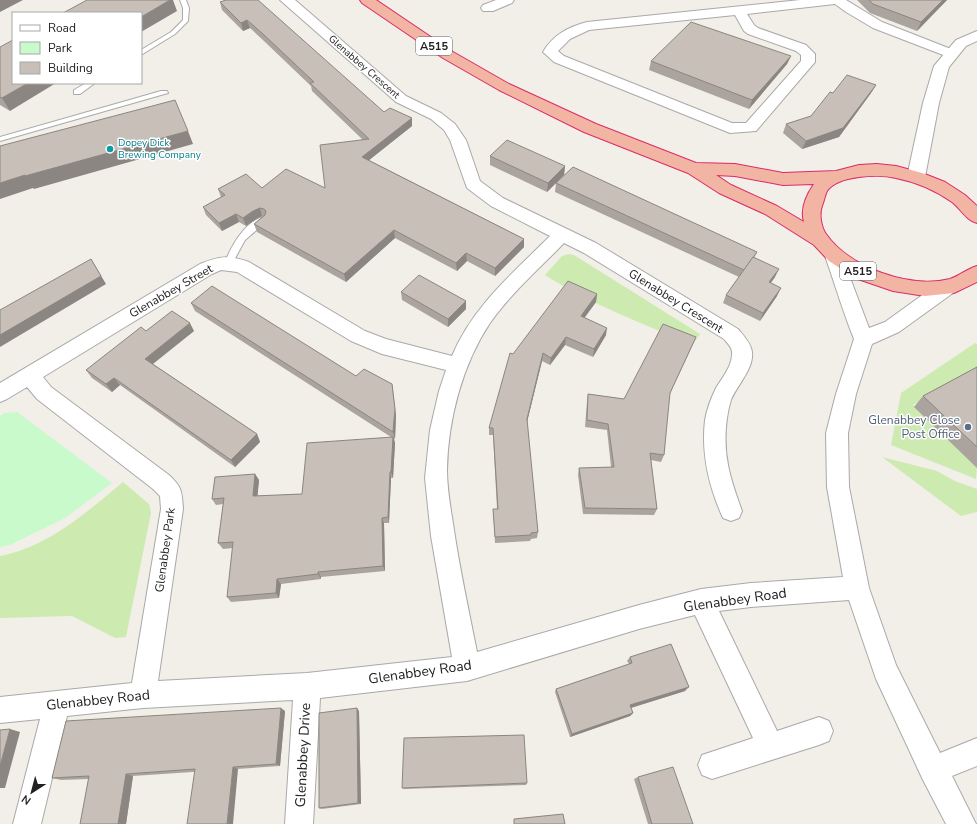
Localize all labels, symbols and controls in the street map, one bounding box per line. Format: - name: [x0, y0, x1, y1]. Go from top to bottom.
- legend: [12, 12, 142, 84]
- text: Road: [48, 20, 76, 36]
- street label: Glenabbey Crescent: [325, 32, 403, 102]
- road number: A515: [416, 37, 452, 55]
- text: Park: [48, 40, 73, 56]
- text: Building: [48, 60, 93, 76]
- place label: Dopey Dick Brewing Company: [118, 136, 202, 162]
- marker: Dopey Dick Brewing Company: [105, 144, 115, 154]
- street label: Glenabbey Street: [126, 260, 216, 321]
- road number: A515: [840, 262, 876, 280]
- street label: Glenabbey Crescent: [626, 265, 727, 337]
- place label: Glenabbey Close Post Office: [868, 412, 960, 442]
- marker: Glenabbey Close Post Office: [963, 422, 973, 432]
- street label: Glenabbey Park: [151, 506, 179, 593]
- street label: Glenabbey Road: [682, 583, 788, 617]
- street label: Glenabbey Road: [367, 655, 473, 689]
- street label: Glenabbey Road: [45, 685, 151, 715]
- street label: Glenabbey Drive: [291, 702, 315, 808]
- north arrow: [12, 772, 52, 812]
- text: N: [19, 791, 34, 808]

